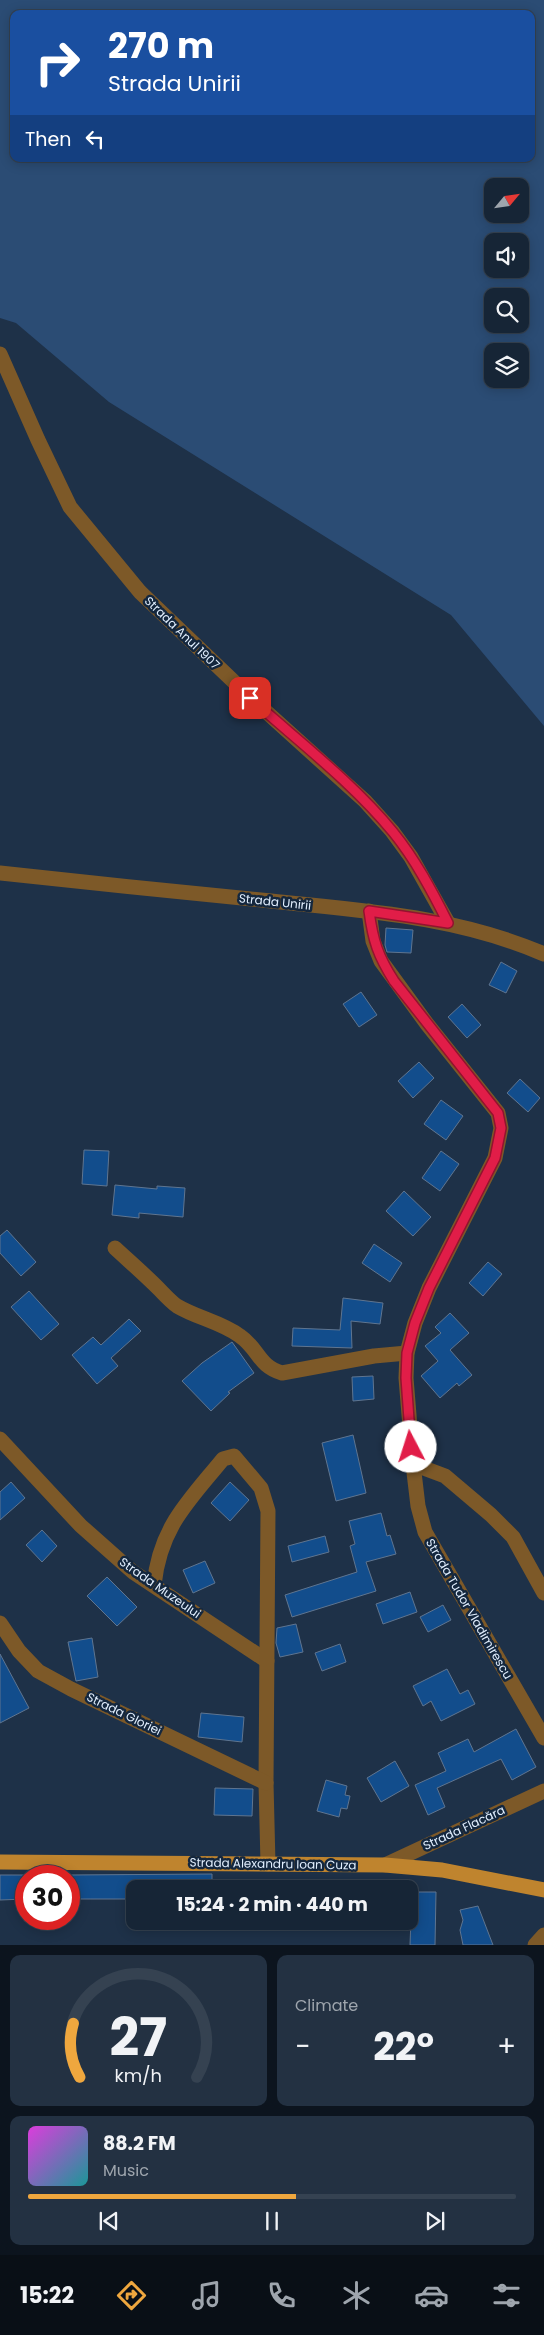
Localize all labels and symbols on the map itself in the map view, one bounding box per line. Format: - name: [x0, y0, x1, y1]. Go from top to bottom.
- north arrow: [484, 178, 529, 222]
- street label: Strada Anul 1907: [141, 592, 224, 673]
- pin: [229, 677, 271, 719]
- street label: Strada Unirii: [238, 889, 312, 914]
- position arrow: [384, 1420, 436, 1472]
- street label: Strada Tudor Vladimirescu: [422, 1535, 517, 1682]
- street label: Strada Muzeului: [116, 1553, 204, 1622]
- street label: Strada Gloriei: [84, 1688, 164, 1739]
- street label: Strada Flacăra: [420, 1801, 507, 1854]
- street label: Strada Alexandru Ioan Cuza: [189, 1854, 357, 1873]
- speed limit sign: 30: [15, 1865, 80, 1930]

